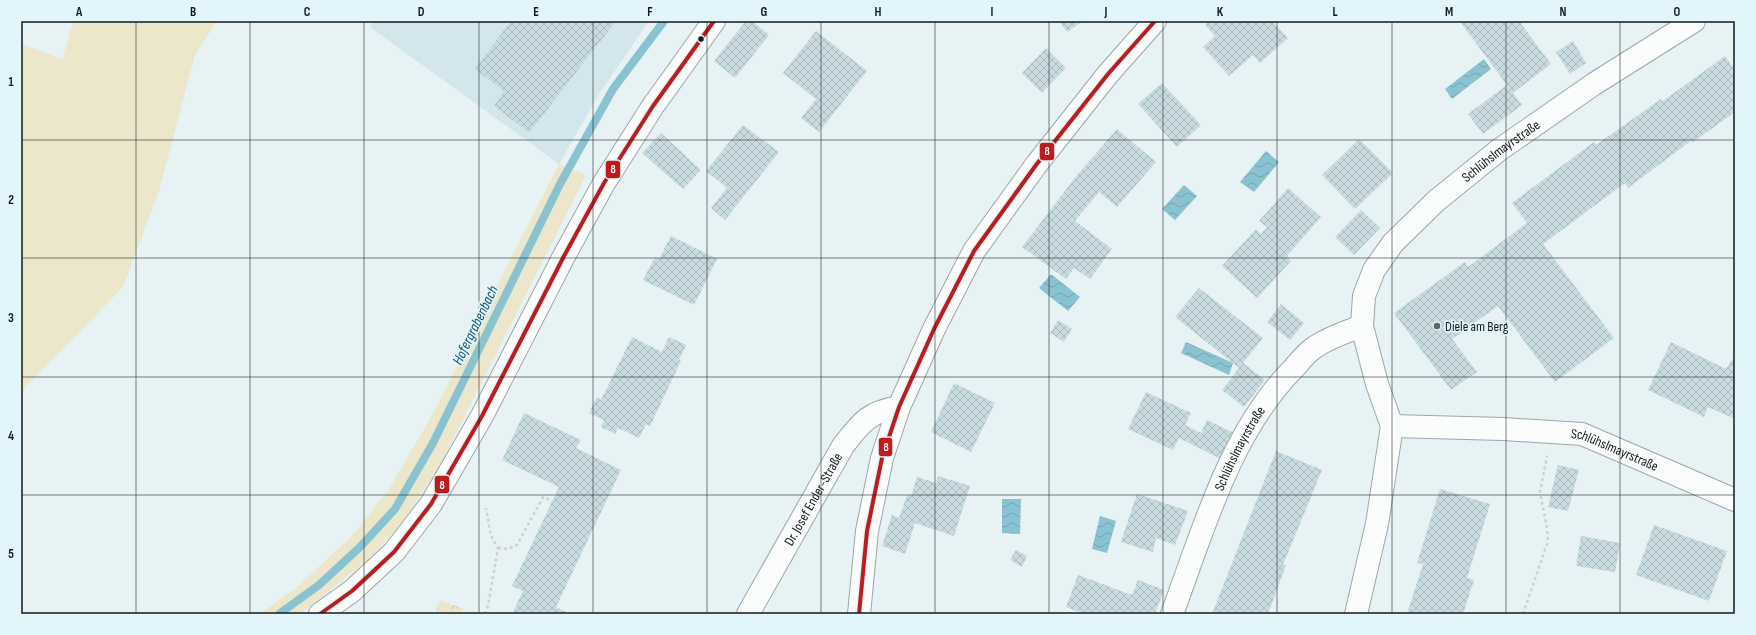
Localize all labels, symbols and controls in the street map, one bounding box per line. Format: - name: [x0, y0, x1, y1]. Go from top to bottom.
- text: A: [75, 4, 83, 20]
- text: B: [190, 4, 196, 20]
- text: C: [304, 4, 311, 20]
- text: D: [418, 4, 425, 20]
- text: E: [533, 4, 539, 20]
- text: F: [647, 4, 653, 20]
- text: G: [761, 4, 768, 20]
- text: H: [875, 4, 882, 20]
- text: I: [991, 4, 994, 20]
- text: J: [1104, 4, 1108, 20]
- text: K: [1217, 4, 1224, 20]
- text: L: [1332, 4, 1338, 20]
- text: M: [1445, 4, 1453, 20]
- text: N: [1560, 4, 1567, 20]
- text: O: [1674, 4, 1681, 20]
- unlabelled marker: [696, 34, 706, 44]
- text: 1: [8, 74, 14, 90]
- street label: Schlühslmayrstraße: [1458, 116, 1543, 186]
- line badge: 8: [1039, 142, 1055, 161]
- text: 8: [1044, 145, 1050, 158]
- line badge: 8: [605, 160, 621, 179]
- text: 8: [610, 163, 616, 176]
- text: 2: [8, 192, 14, 208]
- water label: Hofergrabenbach: [448, 282, 503, 368]
- text: 3: [8, 310, 14, 326]
- place label: Diele am Berg: [1445, 318, 1509, 335]
- marker: Diele am Berg: [1432, 321, 1442, 331]
- street label: Schlühslmayrstraße: [1211, 403, 1269, 493]
- street label: Schlühslmayrstraße: [1571, 425, 1661, 475]
- text: 4: [8, 428, 14, 444]
- line badge: 8: [878, 437, 893, 457]
- text: 8: [883, 441, 889, 454]
- street label: Dr. Josef Ender-Straße: [780, 450, 846, 549]
- line badge: 8: [434, 475, 450, 494]
- text: 8: [439, 479, 445, 492]
- text: 5: [8, 546, 14, 562]

